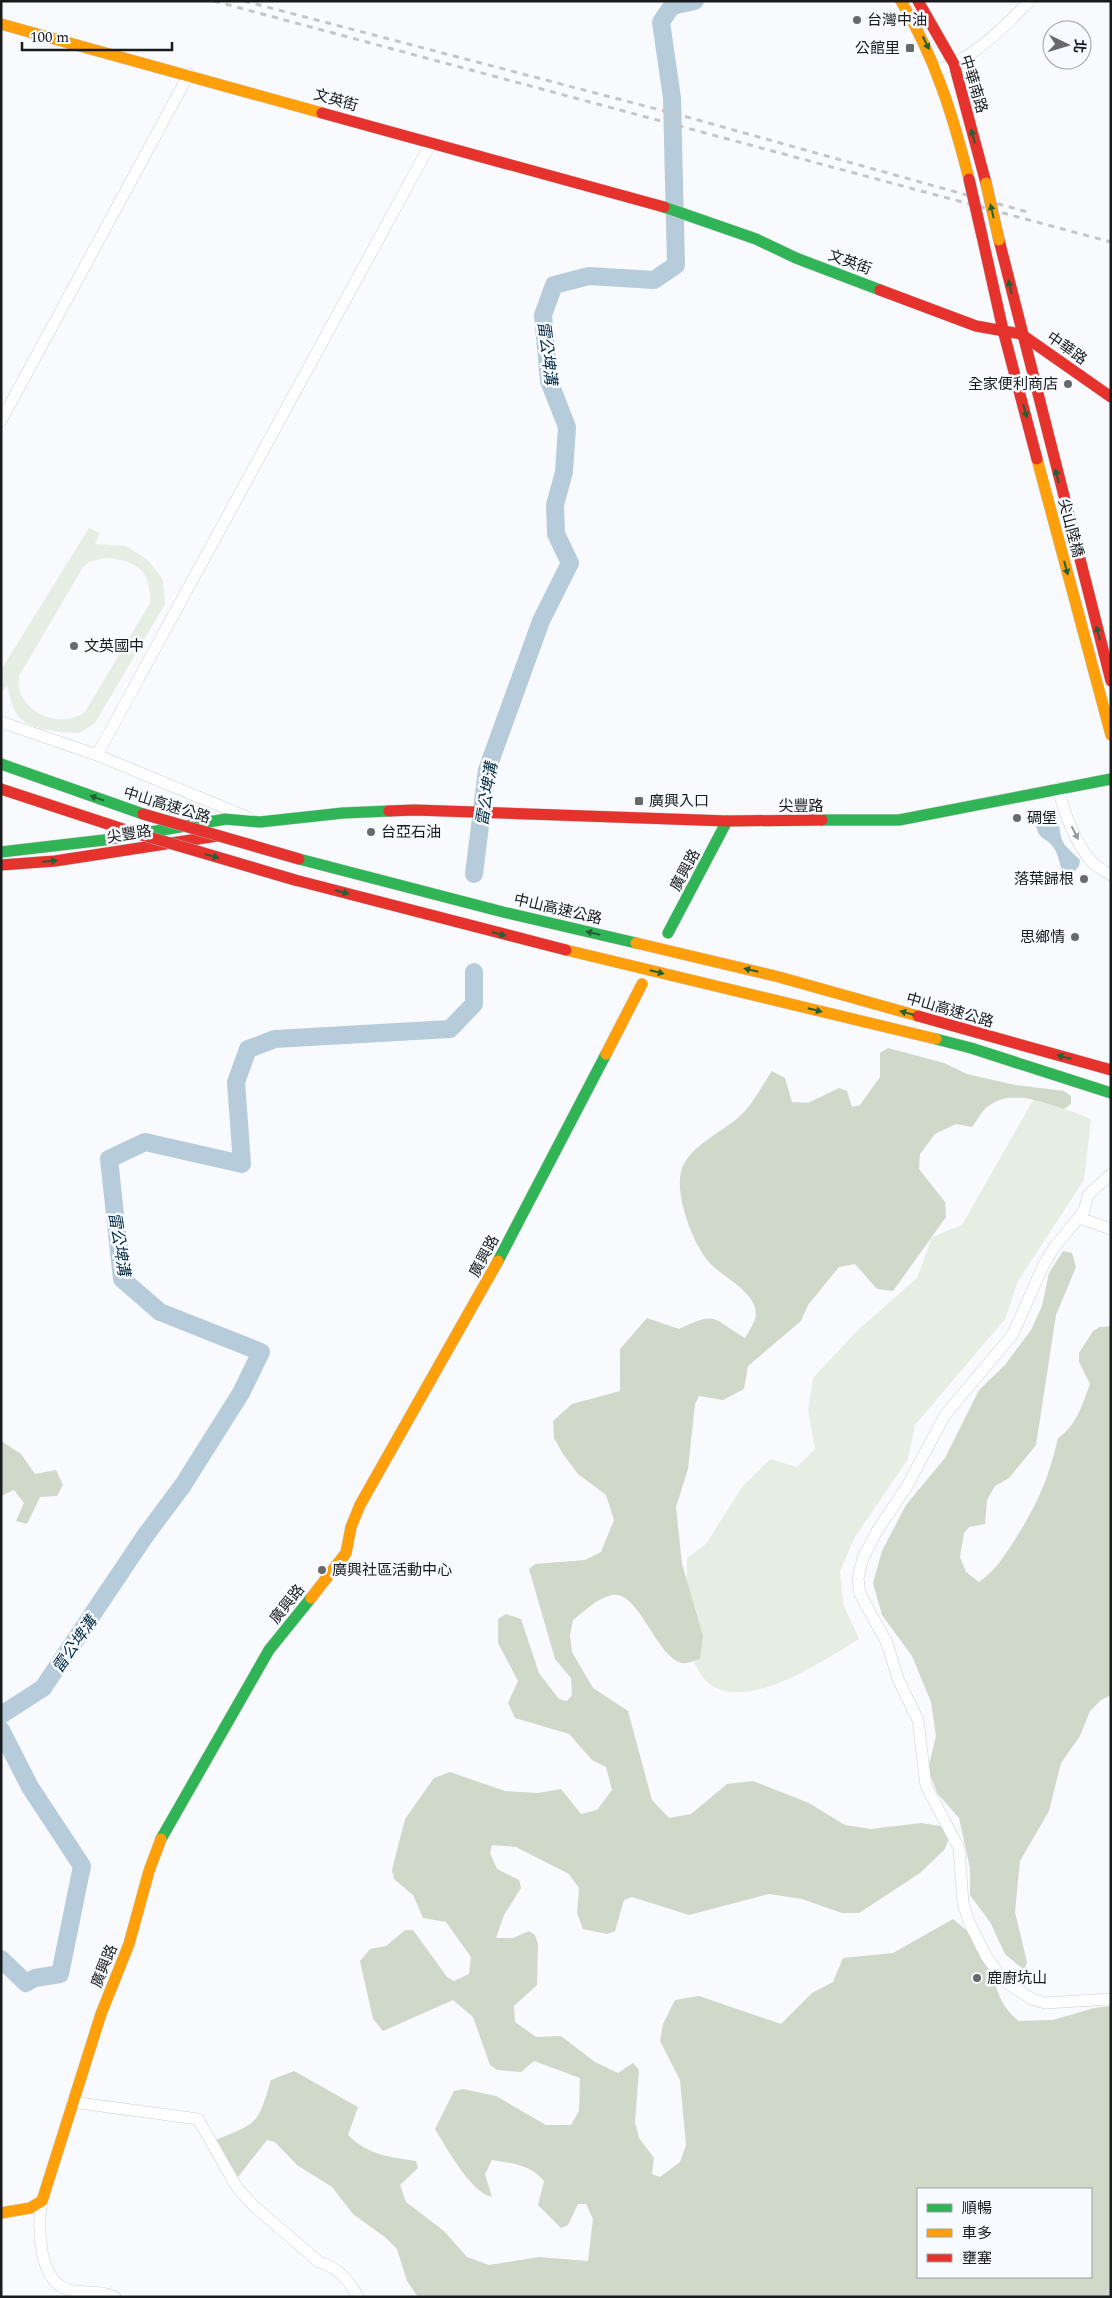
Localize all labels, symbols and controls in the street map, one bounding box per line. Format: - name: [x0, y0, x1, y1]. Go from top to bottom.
- place label: 台灣中油: [867, 9, 927, 32]
- marker: 台灣中油: [851, 14, 863, 26]
- scale bar: [22, 20, 172, 52]
- north arrow: [1042, 20, 1092, 70]
- text: 100 m: [30, 26, 69, 49]
- one-way arrow: [922, 36, 930, 50]
- place label: 公館里: [855, 37, 900, 60]
- text: 北: [1068, 38, 1091, 54]
- marker: 公館里: [904, 42, 916, 54]
- street label: 中華南路: [954, 52, 993, 116]
- street label: 文英街: [311, 83, 361, 118]
- one-way arrow: [969, 128, 977, 143]
- one-way arrow: [988, 204, 996, 219]
- street label: 文英街: [825, 244, 875, 281]
- one-way arrow: [1006, 279, 1014, 294]
- water label: 雷公埤溝: [531, 320, 563, 388]
- street label: 中華路: [1042, 326, 1092, 371]
- place label: 全家便利商店: [968, 373, 1058, 396]
- marker: 全家便利商店: [1062, 378, 1074, 390]
- one-way arrow: [1021, 403, 1029, 418]
- one-way arrow: [1053, 469, 1061, 484]
- street label: 尖山陸橋: [1052, 496, 1089, 560]
- one-way arrow: [1063, 560, 1071, 575]
- one-way arrow: [1094, 626, 1102, 641]
- place label: 文英國中: [84, 635, 144, 658]
- marker: 文英國中: [68, 640, 80, 652]
- water label: 雷公埤溝: [470, 759, 504, 828]
- street label: 中山高速公路: [120, 781, 213, 830]
- place label: 廣興入口: [649, 790, 709, 813]
- one-way arrow: [89, 794, 104, 801]
- marker: 廣興入口: [633, 795, 645, 807]
- street label: 尖豐路: [778, 795, 824, 818]
- place label: 碉堡: [1027, 807, 1057, 830]
- marker: 碉堡: [1011, 812, 1023, 824]
- street label: 尖豐路: [105, 820, 153, 849]
- place label: 台亞石油: [381, 821, 441, 844]
- marker: 台亞石油: [365, 826, 377, 838]
- one-way arrow: [1071, 826, 1079, 841]
- street label: 廣興路: [665, 845, 706, 896]
- one-way arrow: [205, 852, 220, 860]
- one-way arrow: [42, 857, 58, 865]
- place label: 落葉歸根: [1014, 868, 1074, 891]
- marker: 落葉歸根: [1078, 873, 1090, 885]
- street label: 中山高速公路: [511, 888, 604, 931]
- one-way arrow: [334, 889, 349, 897]
- place label: 思鄉情: [1020, 926, 1065, 949]
- one-way arrow: [585, 929, 600, 937]
- one-way arrow: [491, 930, 506, 938]
- marker: 思鄉情: [1069, 931, 1081, 943]
- one-way arrow: [743, 966, 758, 974]
- one-way arrow: [649, 968, 664, 976]
- street label: 中山高速公路: [903, 987, 996, 1034]
- one-way arrow: [807, 1006, 822, 1014]
- one-way arrow: [900, 1009, 915, 1017]
- one-way arrow: [1056, 1053, 1071, 1061]
- water label: 雷公埤溝: [102, 1211, 136, 1280]
- street label: 廣興路: [464, 1231, 505, 1282]
- place label: 廣興社區活動中心: [332, 1559, 452, 1582]
- marker: 廣興社區活動中心: [316, 1564, 328, 1576]
- street label: 廣興路: [264, 1580, 310, 1629]
- water label: 雷公埤溝: [47, 1610, 104, 1678]
- street label: 廣興路: [85, 1941, 124, 1991]
- place label: 鹿廚坑山: [987, 1967, 1047, 1990]
- marker: 鹿廚坑山: [971, 1972, 983, 1984]
- legend: [917, 2188, 1092, 2278]
- text: 順暢: [962, 2197, 992, 2220]
- text: 車多: [962, 2222, 992, 2245]
- text: 壅塞: [962, 2247, 992, 2270]

